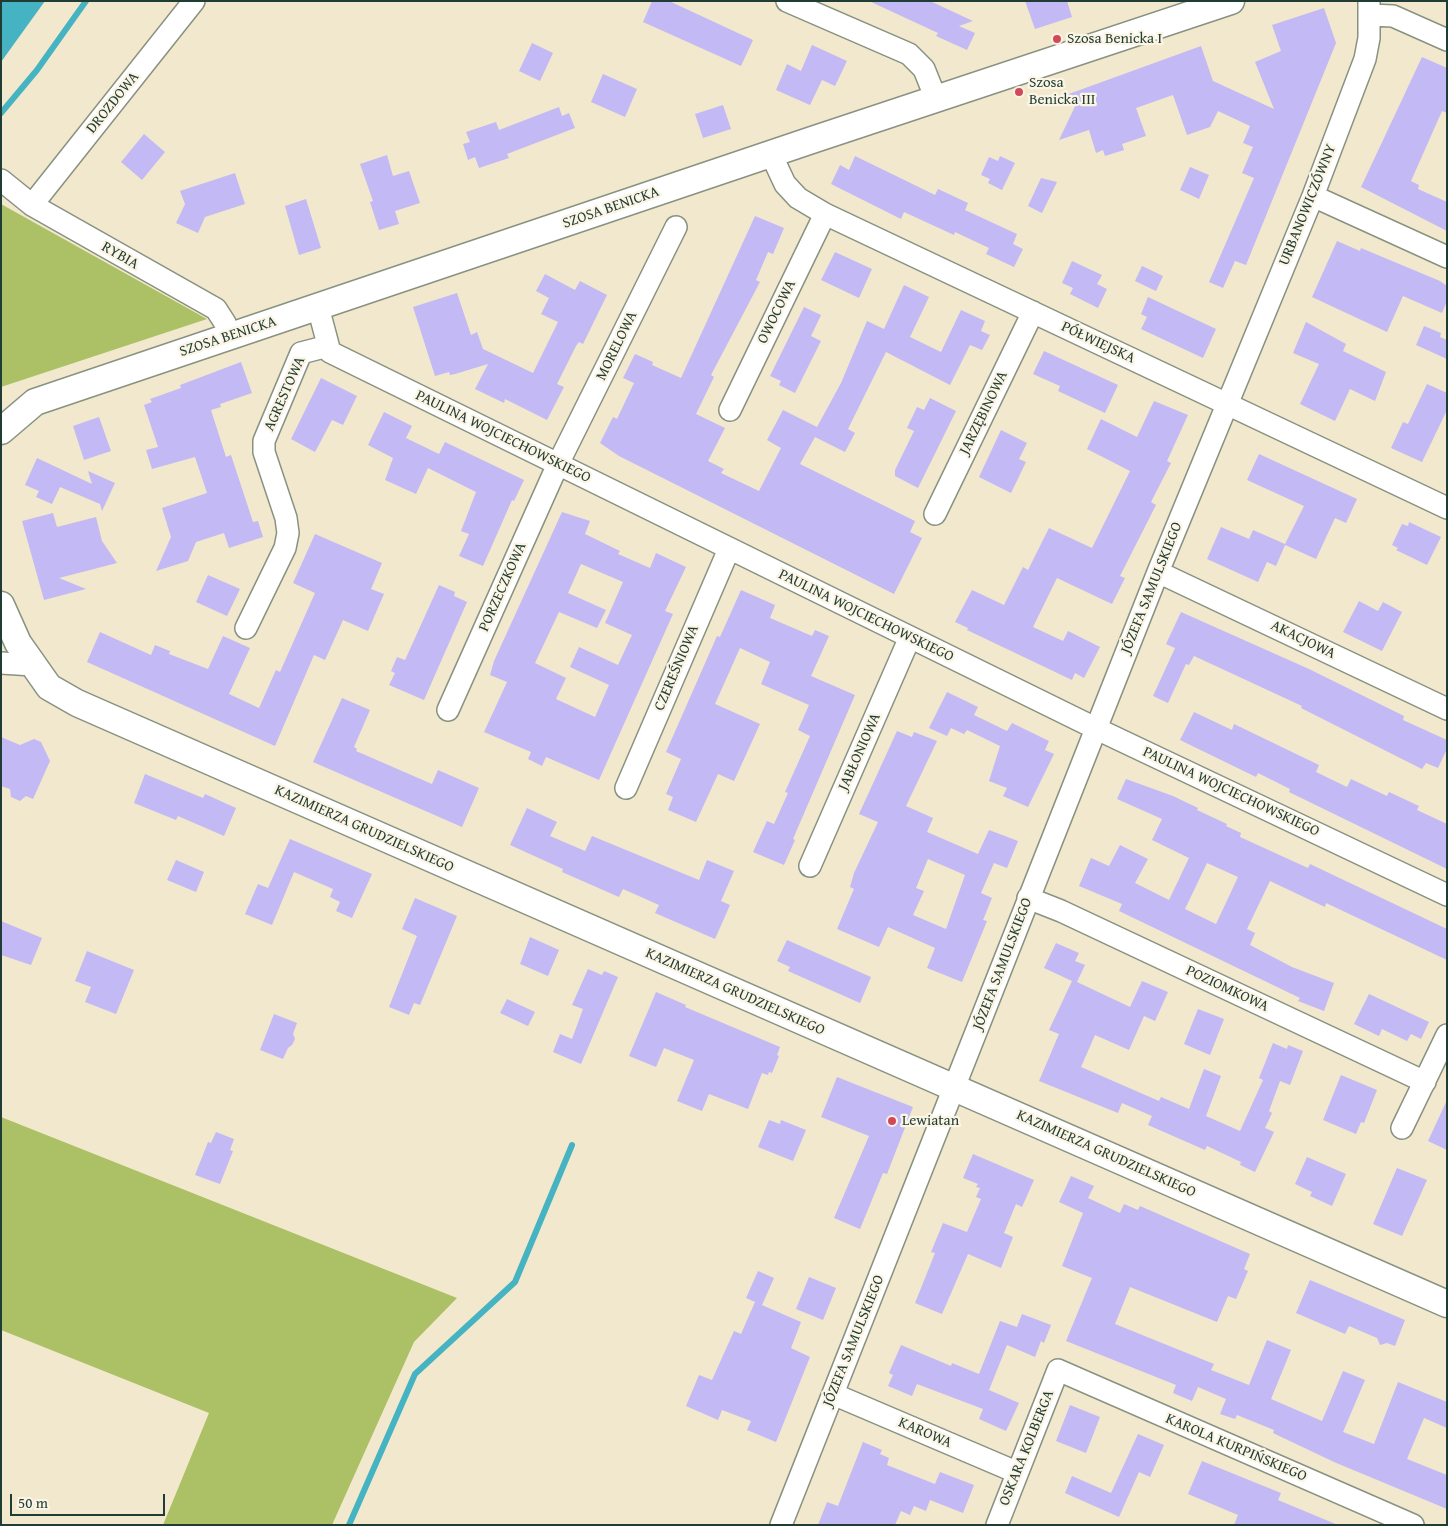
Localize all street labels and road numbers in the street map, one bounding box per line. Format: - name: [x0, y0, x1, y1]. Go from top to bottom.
- street label: DROZDOWA: [83, 69, 143, 137]
- street label: URBANOWICZÓWNY: [1275, 142, 1341, 268]
- street label: SZOSA BENICKA: [560, 183, 662, 233]
- street label: RYBIA: [98, 238, 142, 274]
- street label: OWOCOWA: [754, 277, 800, 347]
- street label: MORELOWA: [593, 308, 641, 384]
- street label: SZOSA BENICKA: [177, 313, 279, 361]
- street label: PÓŁWIEJSKA: [1058, 318, 1138, 368]
- street label: AGRESTOWA: [261, 354, 309, 434]
- street label: JARZĘBINOWA: [956, 368, 1012, 458]
- street label: PAULINA WOJCIECHOWSKIEGO: [412, 387, 594, 487]
- street label: JÓZEFA SAMULSKIEGO: [1117, 520, 1187, 656]
- street label: PORZECZKOWA: [475, 540, 531, 634]
- street label: PAULINA WOJCIECHOWSKIEGO: [775, 566, 957, 666]
- street label: AKACJOWA: [1268, 617, 1338, 663]
- street label: CZEREŚNIOWA: [651, 622, 703, 714]
- street label: JABŁONIOWA: [835, 710, 885, 794]
- street label: PAULINA WOJCIECHOWSKIEGO: [1140, 743, 1322, 841]
- street label: KAZIMIERZA GRUDZIELSKIEGO: [272, 781, 456, 877]
- street label: JÓZEFA SAMULSKIEGO: [969, 895, 1037, 1033]
- street label: KAZIMIERZA GRUDZIELSKIEGO: [643, 944, 827, 1040]
- street label: POZIOMKOWA: [1183, 962, 1271, 1016]
- street label: KAZIMIERZA GRUDZIELSKIEGO: [1014, 1106, 1198, 1202]
- street label: JÓZEFA SAMULSKIEGO: [819, 1273, 889, 1409]
- street label: OSKARA KOLBERGA: [996, 1388, 1058, 1508]
- street label: KAROLA KURPIŃSKIEGO: [1163, 1410, 1309, 1486]
- street label: KAROWA: [896, 1414, 954, 1452]

